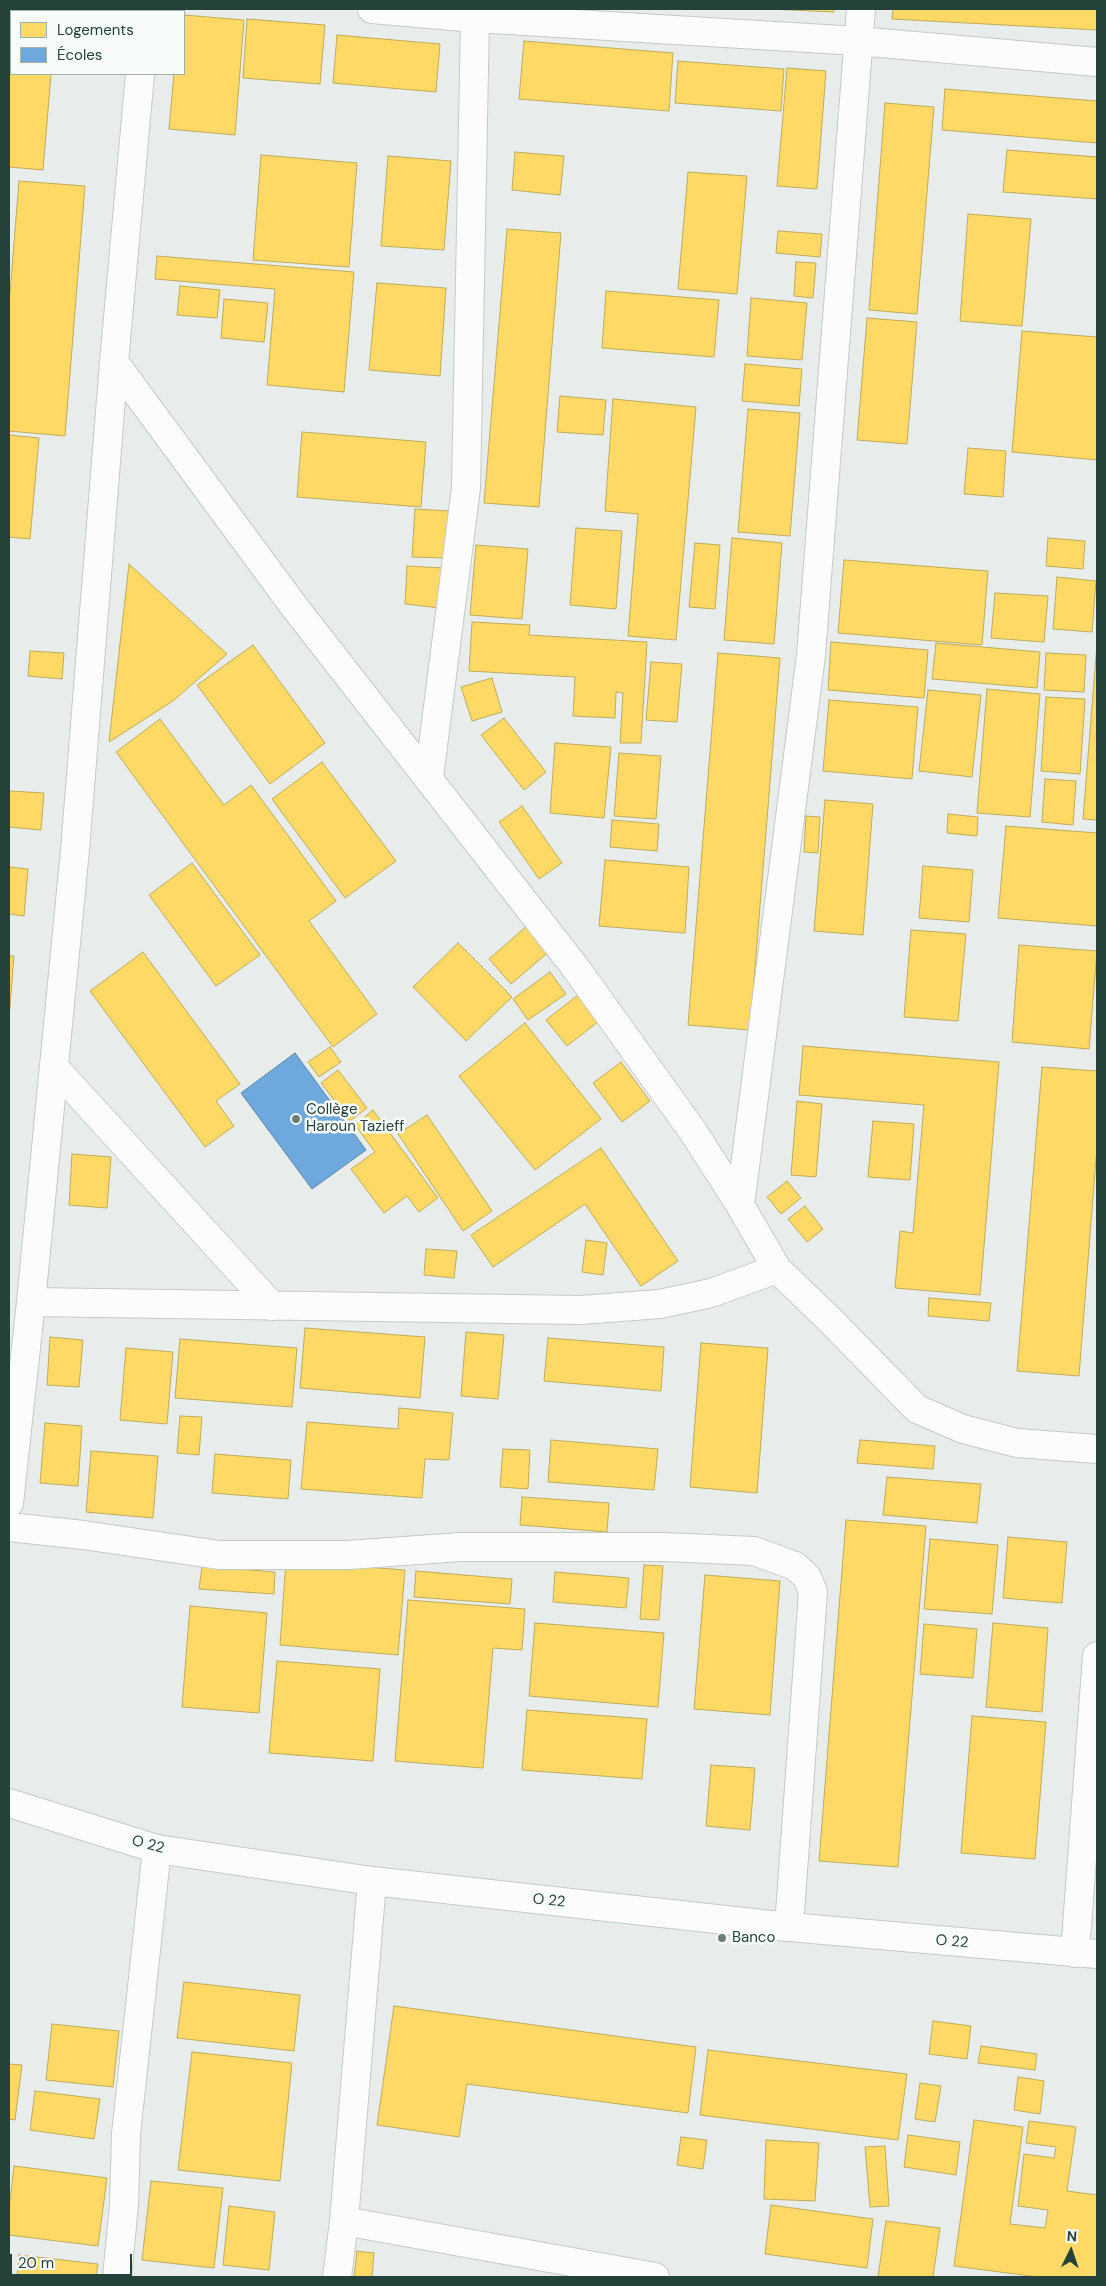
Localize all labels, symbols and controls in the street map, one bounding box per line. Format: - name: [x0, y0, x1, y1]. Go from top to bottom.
- legend: [10, 10, 185, 75]
- text: Logements: [57, 20, 134, 40]
- text: Écoles: [57, 45, 102, 65]
- place label: Collège Haroun Tazieff: [306, 1101, 404, 1136]
- marker: Collège Haroun Tazieff: [290, 1113, 302, 1125]
- street label: O 22: [130, 1832, 166, 1858]
- street label: O 22: [532, 1890, 566, 1912]
- place label: Banco: [732, 1929, 775, 1947]
- marker: Banco: [716, 1932, 728, 1944]
- street label: O 22: [935, 1932, 969, 1952]
- north arrow: [1046, 2226, 1096, 2276]
- text: N: [1066, 2227, 1078, 2245]
- scale bar: [12, 2244, 135, 2276]
- text: 20 m: [18, 2253, 54, 2273]

